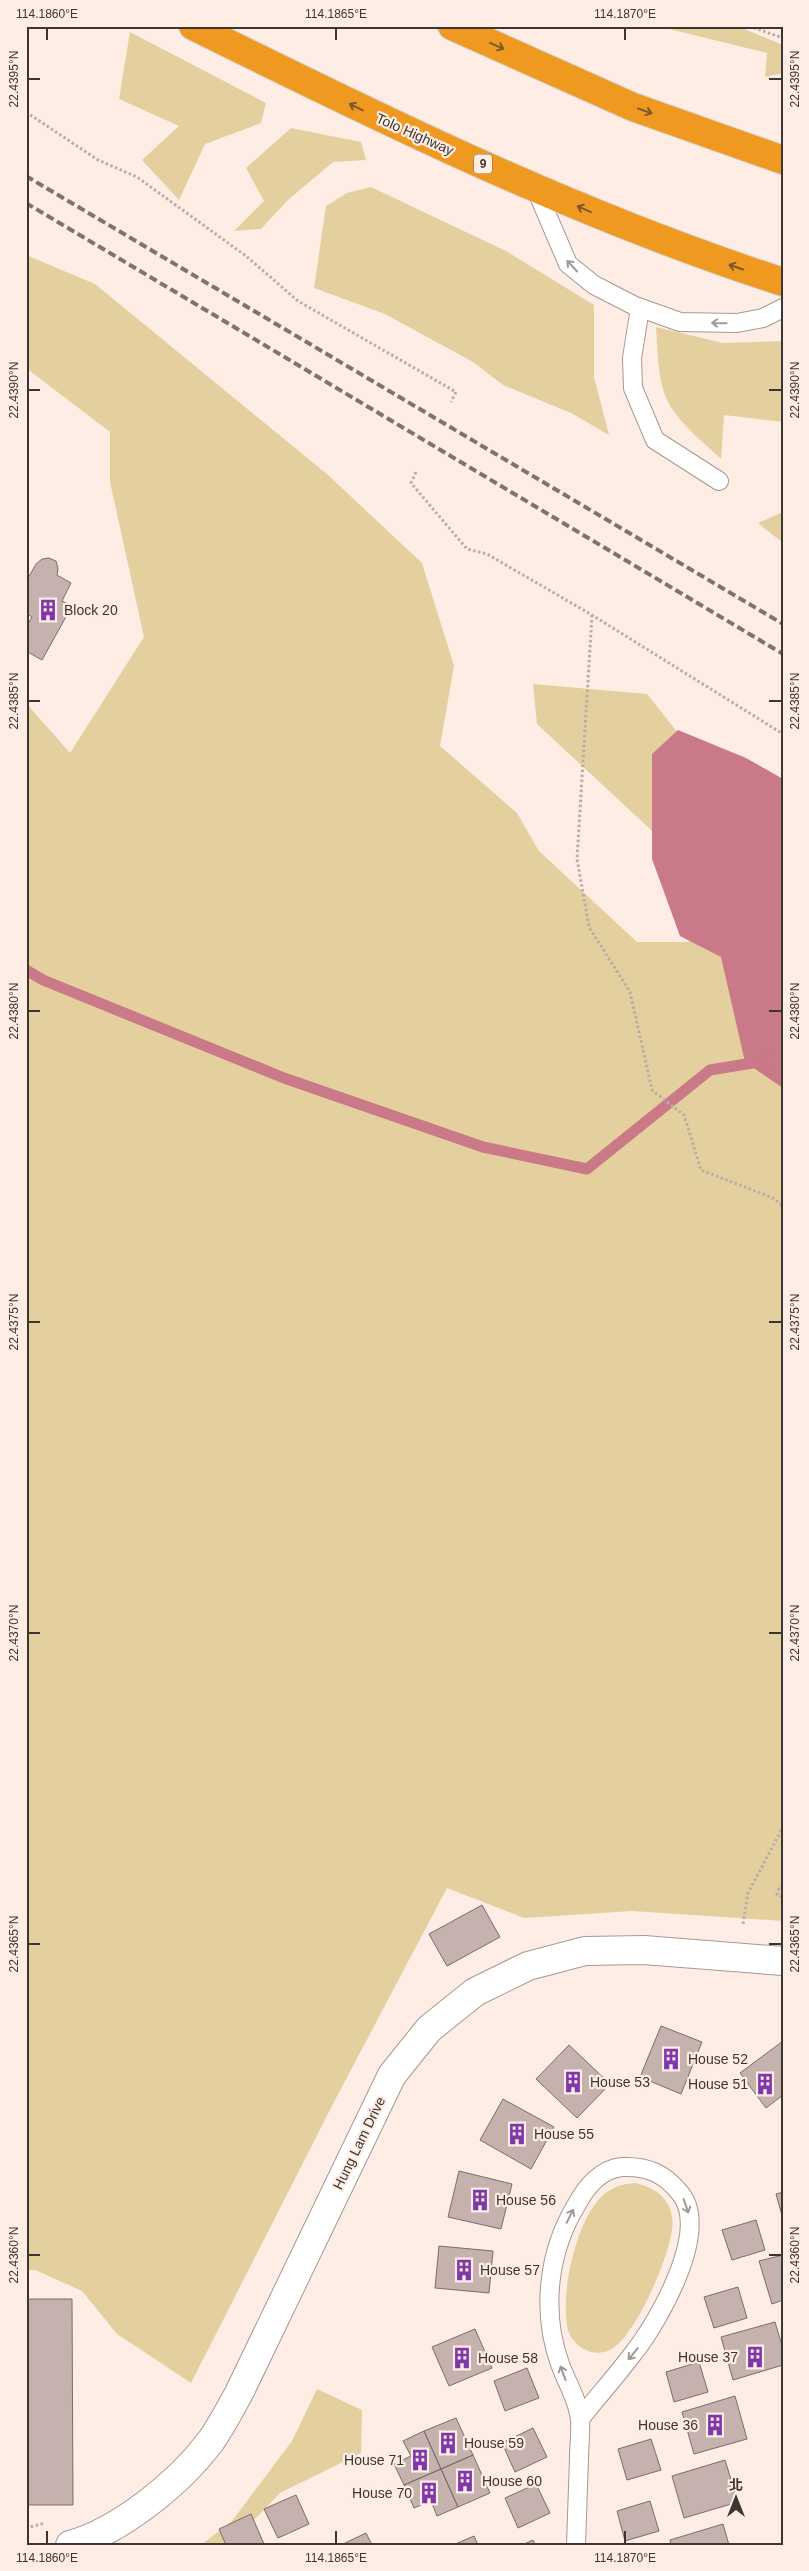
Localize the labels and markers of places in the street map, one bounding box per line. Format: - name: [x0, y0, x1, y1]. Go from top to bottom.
- building icon: Block 20: [35, 597, 61, 623]
- place label: Block 20: [64, 602, 118, 618]
- building icon: House 52: [658, 2046, 684, 2072]
- place label: House 52: [688, 2051, 748, 2067]
- building icon: House 53: [560, 2069, 586, 2095]
- building icon: House 51: [752, 2071, 778, 2097]
- place label: House 53: [590, 2074, 650, 2090]
- place label: House 51: [688, 2076, 748, 2092]
- building icon: House 55: [504, 2121, 530, 2147]
- place label: House 55: [534, 2126, 594, 2142]
- building icon: House 56: [467, 2187, 493, 2213]
- place label: House 56: [496, 2192, 556, 2208]
- building icon: House 57: [451, 2257, 477, 2283]
- place label: House 57: [480, 2262, 540, 2278]
- building icon: House 37: [742, 2344, 768, 2370]
- building icon: House 58: [449, 2345, 475, 2371]
- place label: House 37: [678, 2349, 738, 2365]
- place label: House 58: [478, 2350, 538, 2366]
- building icon: House 36: [702, 2412, 728, 2438]
- place label: House 36: [638, 2417, 698, 2433]
- building icon: House 59: [435, 2430, 461, 2456]
- place label: House 59: [464, 2435, 524, 2451]
- building icon: House 71: [407, 2447, 433, 2473]
- place label: House 71: [344, 2452, 404, 2468]
- building icon: House 60: [452, 2468, 478, 2494]
- place label: House 60: [482, 2473, 542, 2489]
- building icon: House 70: [416, 2480, 442, 2506]
- place label: House 70: [352, 2485, 412, 2501]

